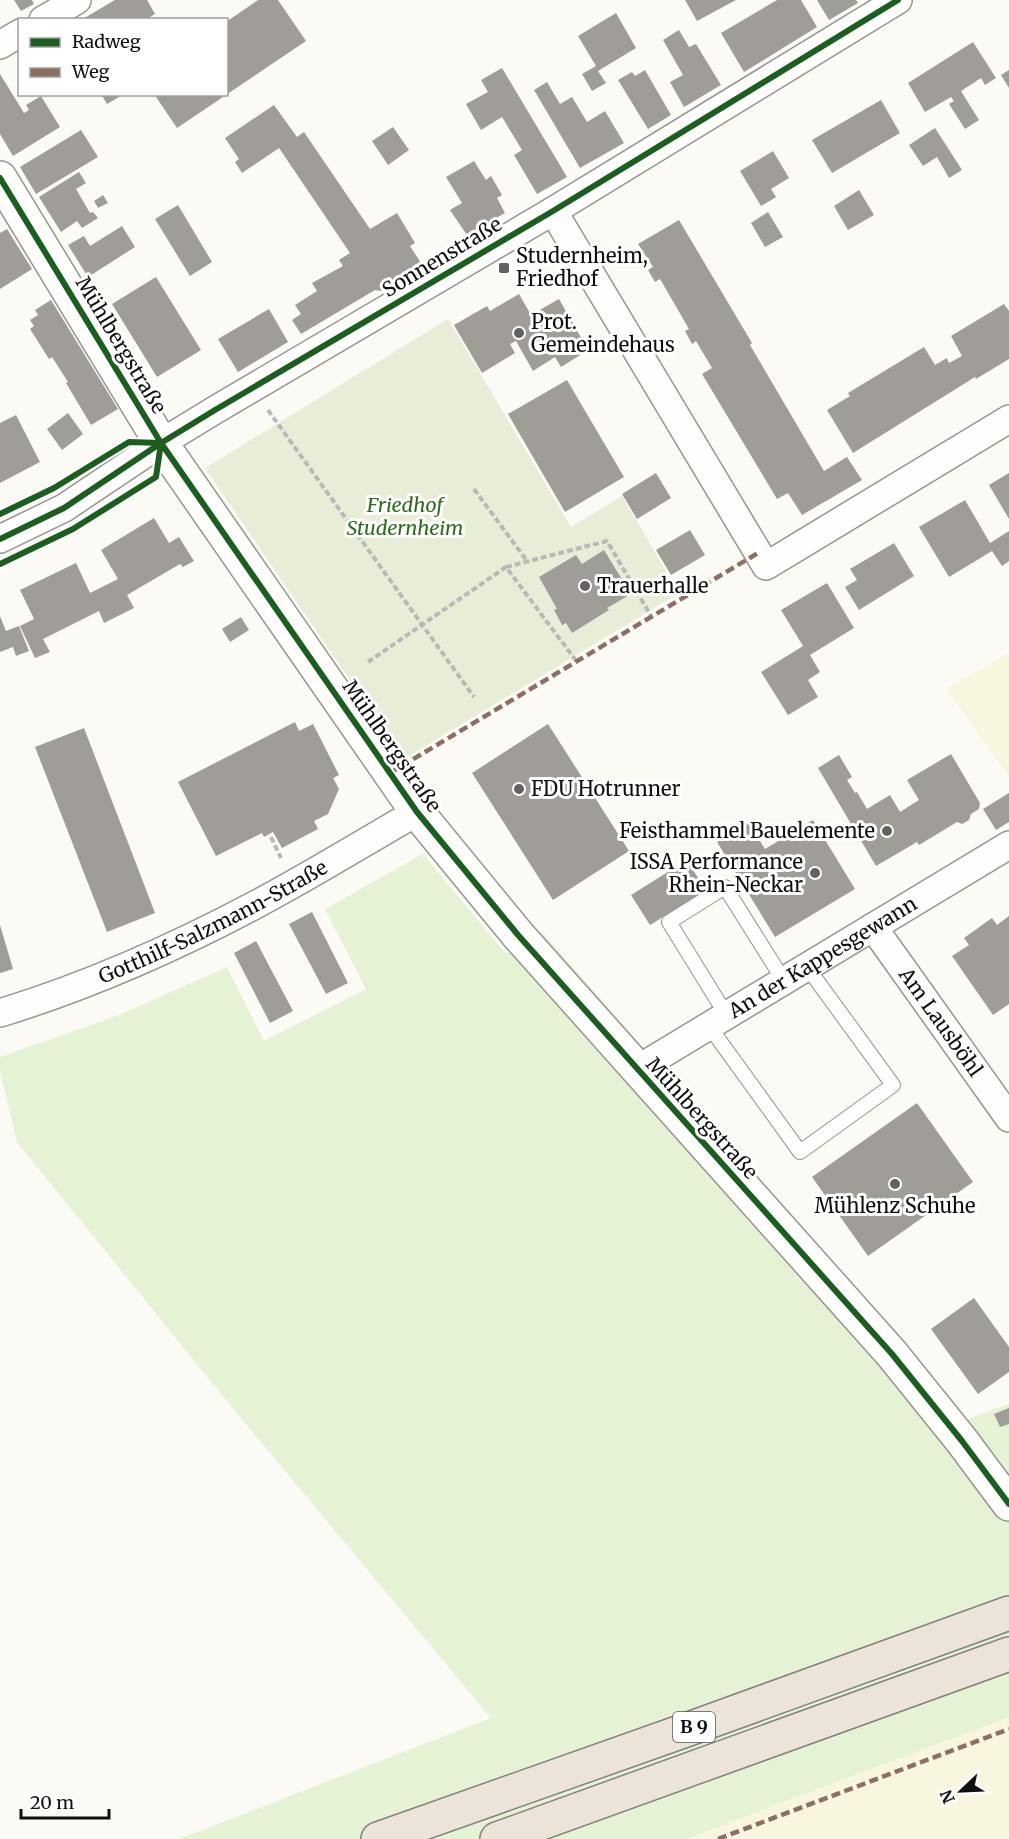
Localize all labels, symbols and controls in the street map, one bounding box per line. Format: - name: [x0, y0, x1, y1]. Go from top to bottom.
- legend: [18, 18, 228, 96]
- text: Radweg: [72, 30, 141, 53]
- text: Weg: [71, 60, 110, 83]
- street label: Sonnenstraße: [377, 211, 506, 302]
- place label: Studernheim, Friedhof: [516, 243, 648, 291]
- marker: Studernheim, Friedhof: [497, 261, 511, 275]
- street label: Mühlbergstraße: [71, 272, 172, 418]
- place label: Prot. Gemeindehaus: [531, 309, 675, 357]
- marker: Prot. Gemeindehaus: [512, 326, 526, 340]
- park label: Friedhof Studernheim: [346, 492, 464, 540]
- place label: Trauerhalle: [597, 573, 708, 598]
- marker: Trauerhalle: [578, 579, 592, 593]
- street label: Mühlbergstraße: [338, 675, 447, 817]
- place label: FDU Hotrunner: [531, 776, 680, 801]
- marker: FDU Hotrunner: [512, 782, 526, 796]
- place label: Feisthammel Bauelemente: [619, 818, 875, 843]
- marker: Feisthammel Bauelemente: [880, 824, 894, 838]
- place label: ISSA Performance Rhein-Neckar: [630, 849, 803, 897]
- street label: Gotthilf-Salzmann-Straße: [95, 854, 332, 989]
- marker: ISSA Performance Rhein-Neckar: [808, 866, 822, 880]
- street label: An der Kappesgewann: [723, 891, 921, 1024]
- street label: Am Lausböhl: [893, 962, 989, 1081]
- street label: Mühlbergstraße: [641, 1052, 764, 1184]
- marker: Mühlenz Schuhe: [888, 1177, 902, 1191]
- place label: Mühlenz Schuhe: [814, 1193, 976, 1218]
- road number: B 9: [673, 1712, 715, 1742]
- north arrow: [931, 1761, 991, 1821]
- scale bar: [21, 1782, 110, 1820]
- text: N: [935, 1787, 959, 1807]
- text: 20 m: [30, 1791, 74, 1814]

